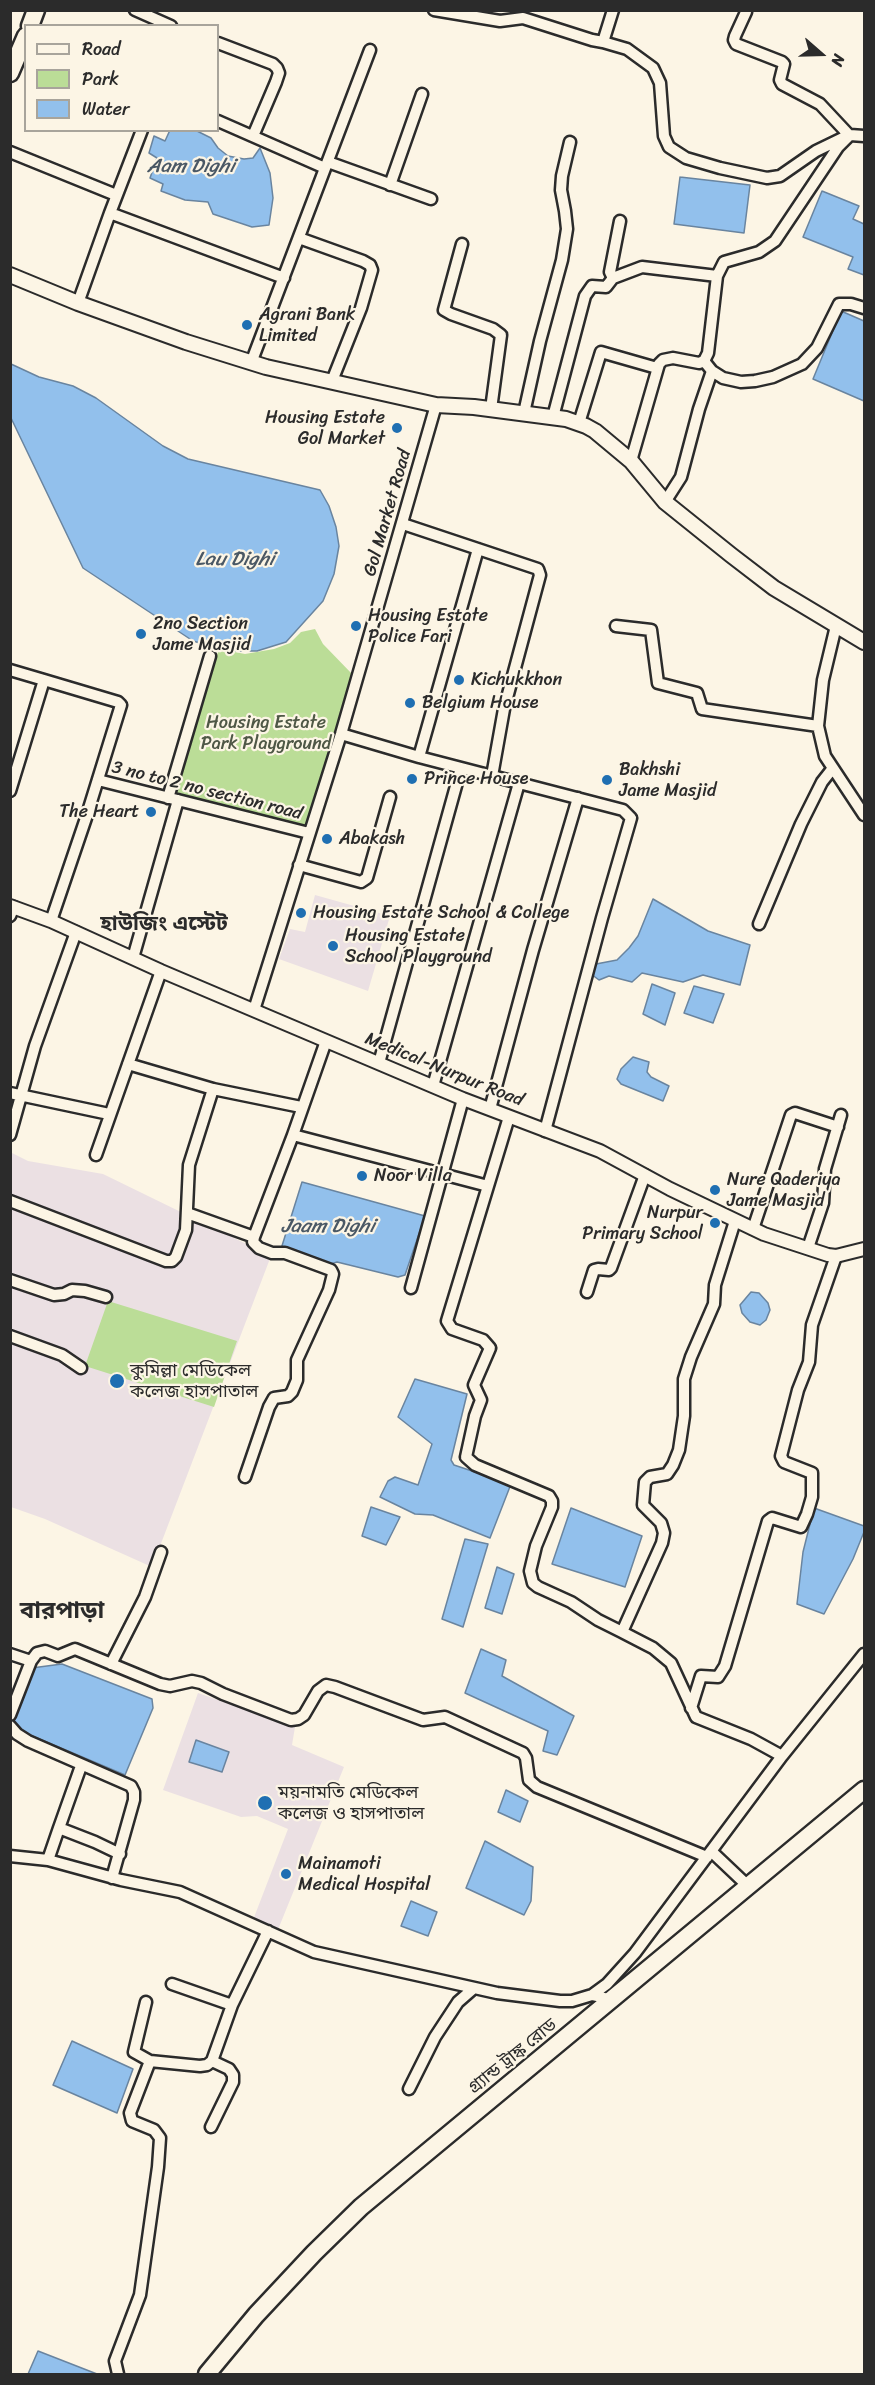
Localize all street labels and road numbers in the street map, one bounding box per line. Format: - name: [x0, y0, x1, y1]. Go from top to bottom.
- street label: Gol Market Road: [360, 447, 416, 579]
- street label: 3 no to 2 no section road: [110, 757, 304, 825]
- street label: Medical-Nurpur Road: [362, 1028, 526, 1112]
- street label: গ্র্যান্ড ট্রাঙ্ক রোড: [464, 2015, 562, 2099]

